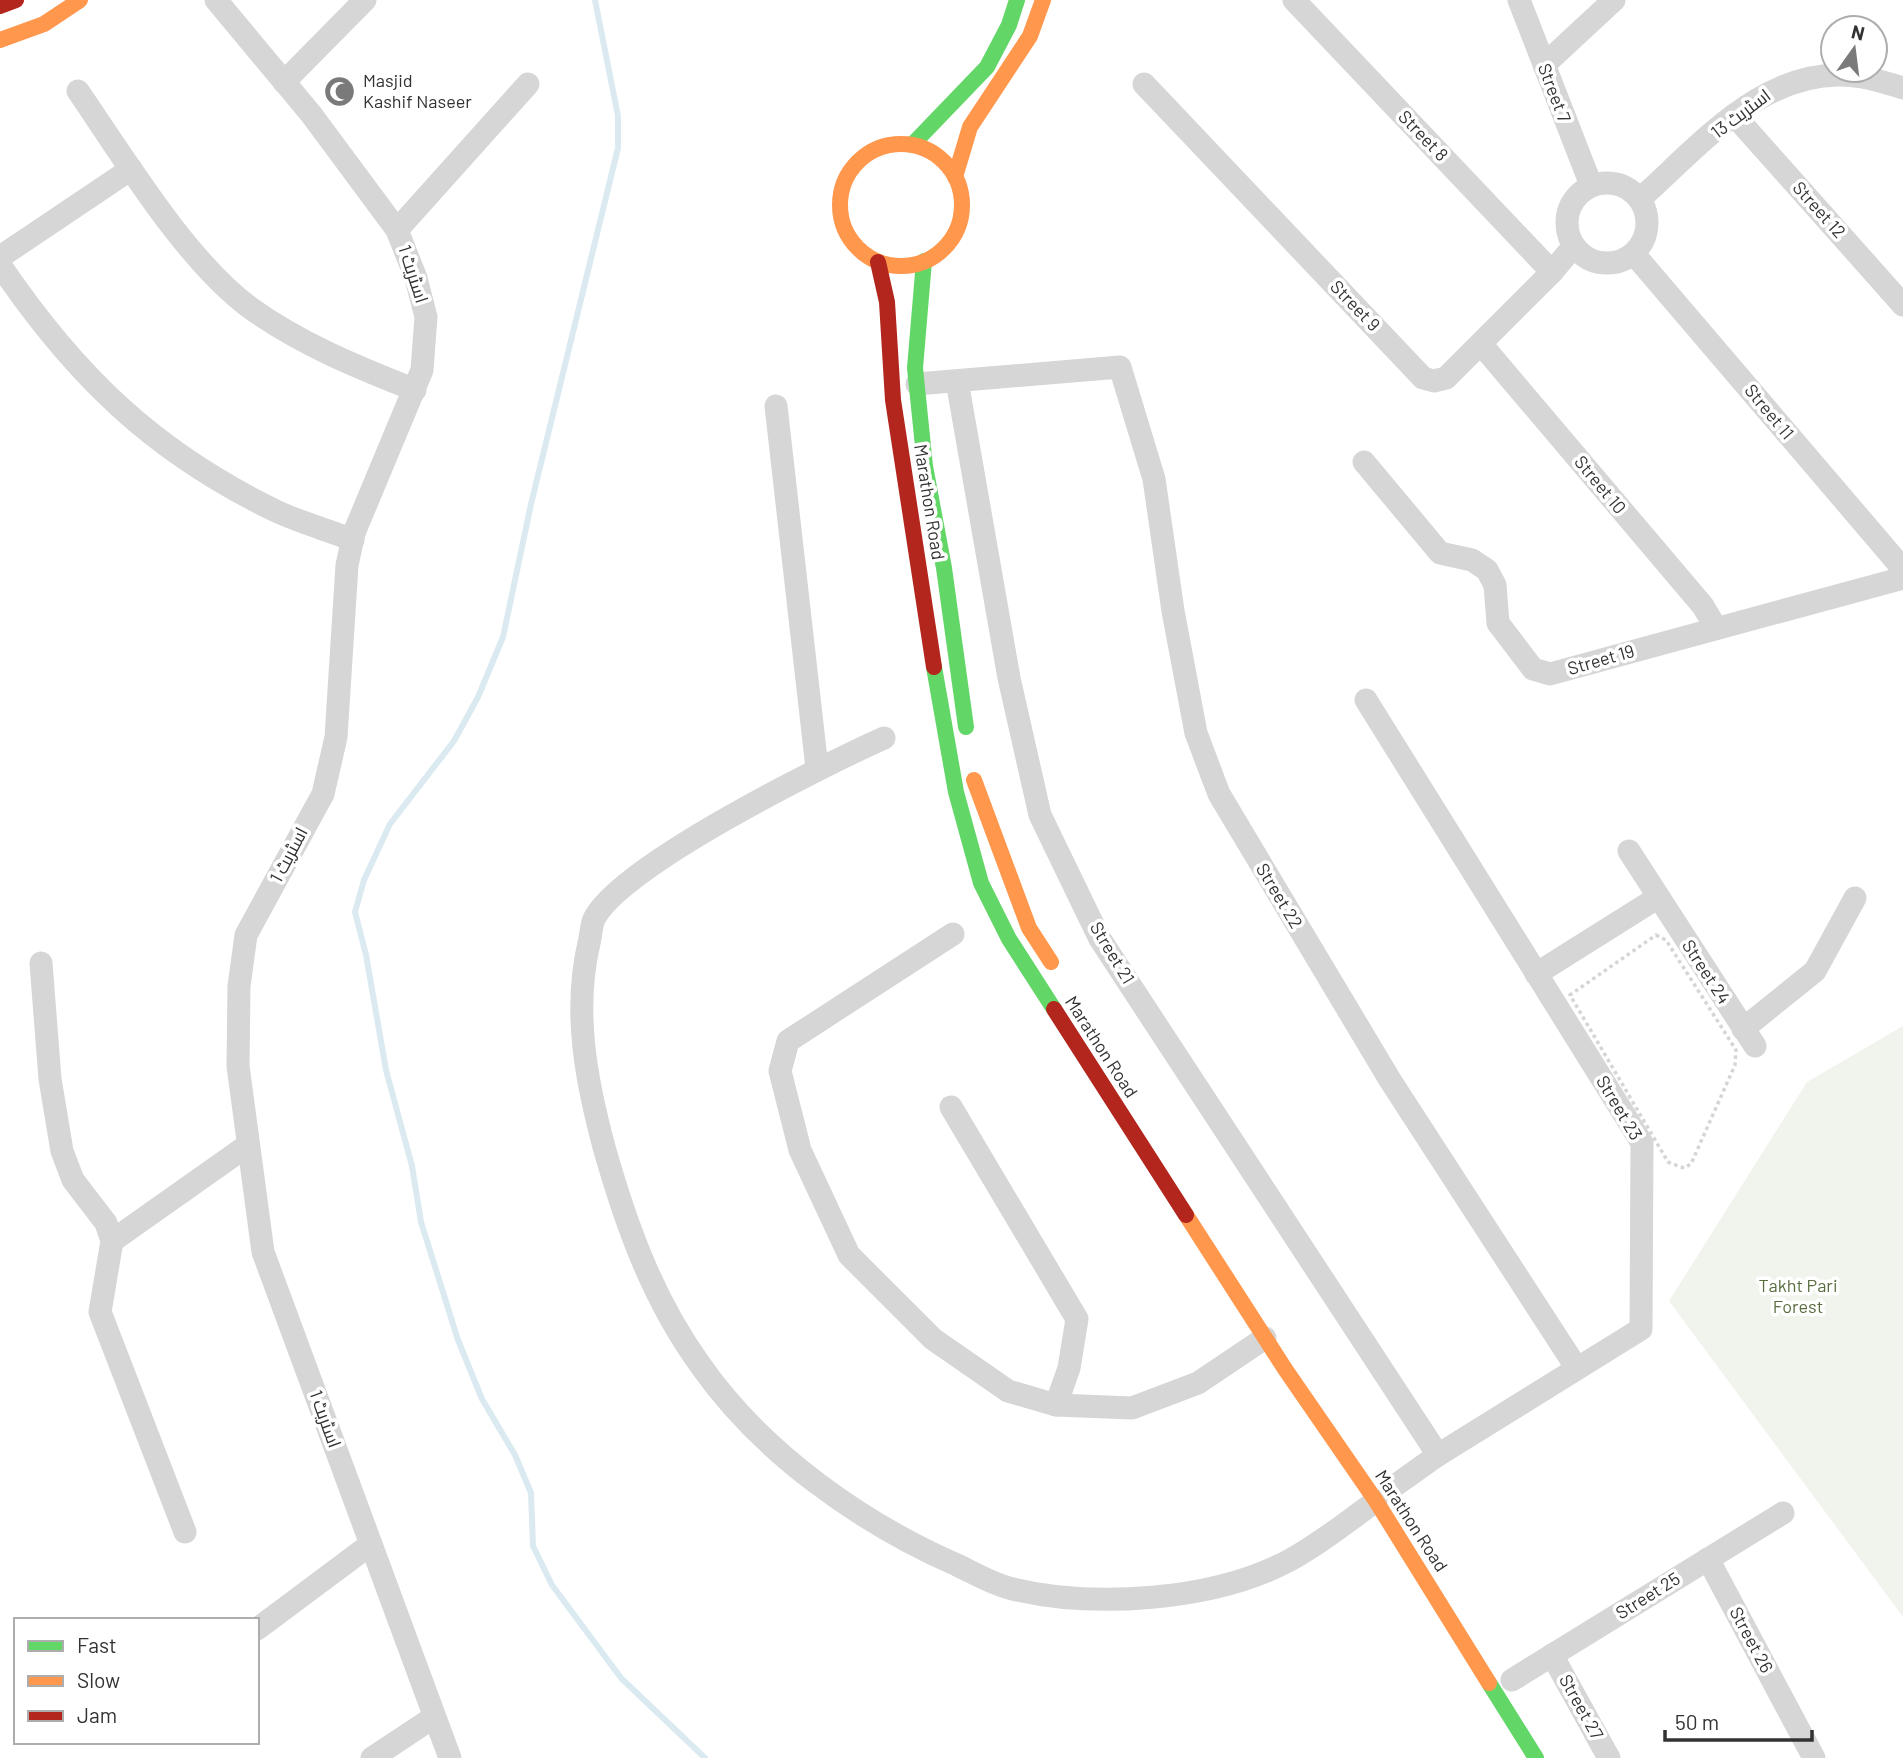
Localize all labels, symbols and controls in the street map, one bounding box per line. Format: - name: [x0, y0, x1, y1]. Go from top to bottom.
- north arrow: [1819, 14, 1889, 84]
- text: N: [1849, 19, 1867, 45]
- street label: Street 7: [1534, 60, 1576, 126]
- place label: Masjid Kashif Naseer: [363, 69, 472, 112]
- mosque icon: Masjid Kashif Naseer: [323, 74, 357, 108]
- street label: اسٹریٹ 13: [1706, 84, 1775, 144]
- street label: Street 8: [1394, 105, 1453, 165]
- street label: Street 12: [1789, 176, 1851, 242]
- street label: اسٹریٹ 1: [393, 242, 434, 306]
- street label: Street 9: [1326, 275, 1385, 335]
- street label: Street 11: [1740, 379, 1799, 443]
- street label: Marathon Road: [910, 442, 950, 561]
- street label: Street 10: [1570, 451, 1631, 518]
- street label: Street 19: [1565, 639, 1637, 679]
- street label: اسٹریٹ 1: [264, 823, 313, 887]
- street label: Street 22: [1252, 859, 1308, 932]
- street label: Street 21: [1086, 917, 1140, 987]
- street label: Street 24: [1678, 935, 1736, 1008]
- street label: Marathon Road: [1061, 992, 1143, 1101]
- street label: Street 23: [1592, 1071, 1648, 1144]
- park label: Takht Pari Forest: [1759, 1274, 1837, 1317]
- street label: اسٹریٹ 1: [304, 1387, 347, 1451]
- street label: Marathon Road: [1371, 1466, 1453, 1575]
- street label: Street 25: [1611, 1567, 1684, 1623]
- street label: Street 26: [1725, 1603, 1778, 1676]
- legend: [14, 1618, 259, 1744]
- text: Fast: [77, 1632, 117, 1657]
- text: Slow: [77, 1667, 120, 1692]
- street label: Street 27: [1555, 1670, 1609, 1743]
- scale bar: [1665, 1698, 1812, 1742]
- text: Jam: [77, 1702, 117, 1727]
- text: 50 m: [1675, 1709, 1719, 1734]

